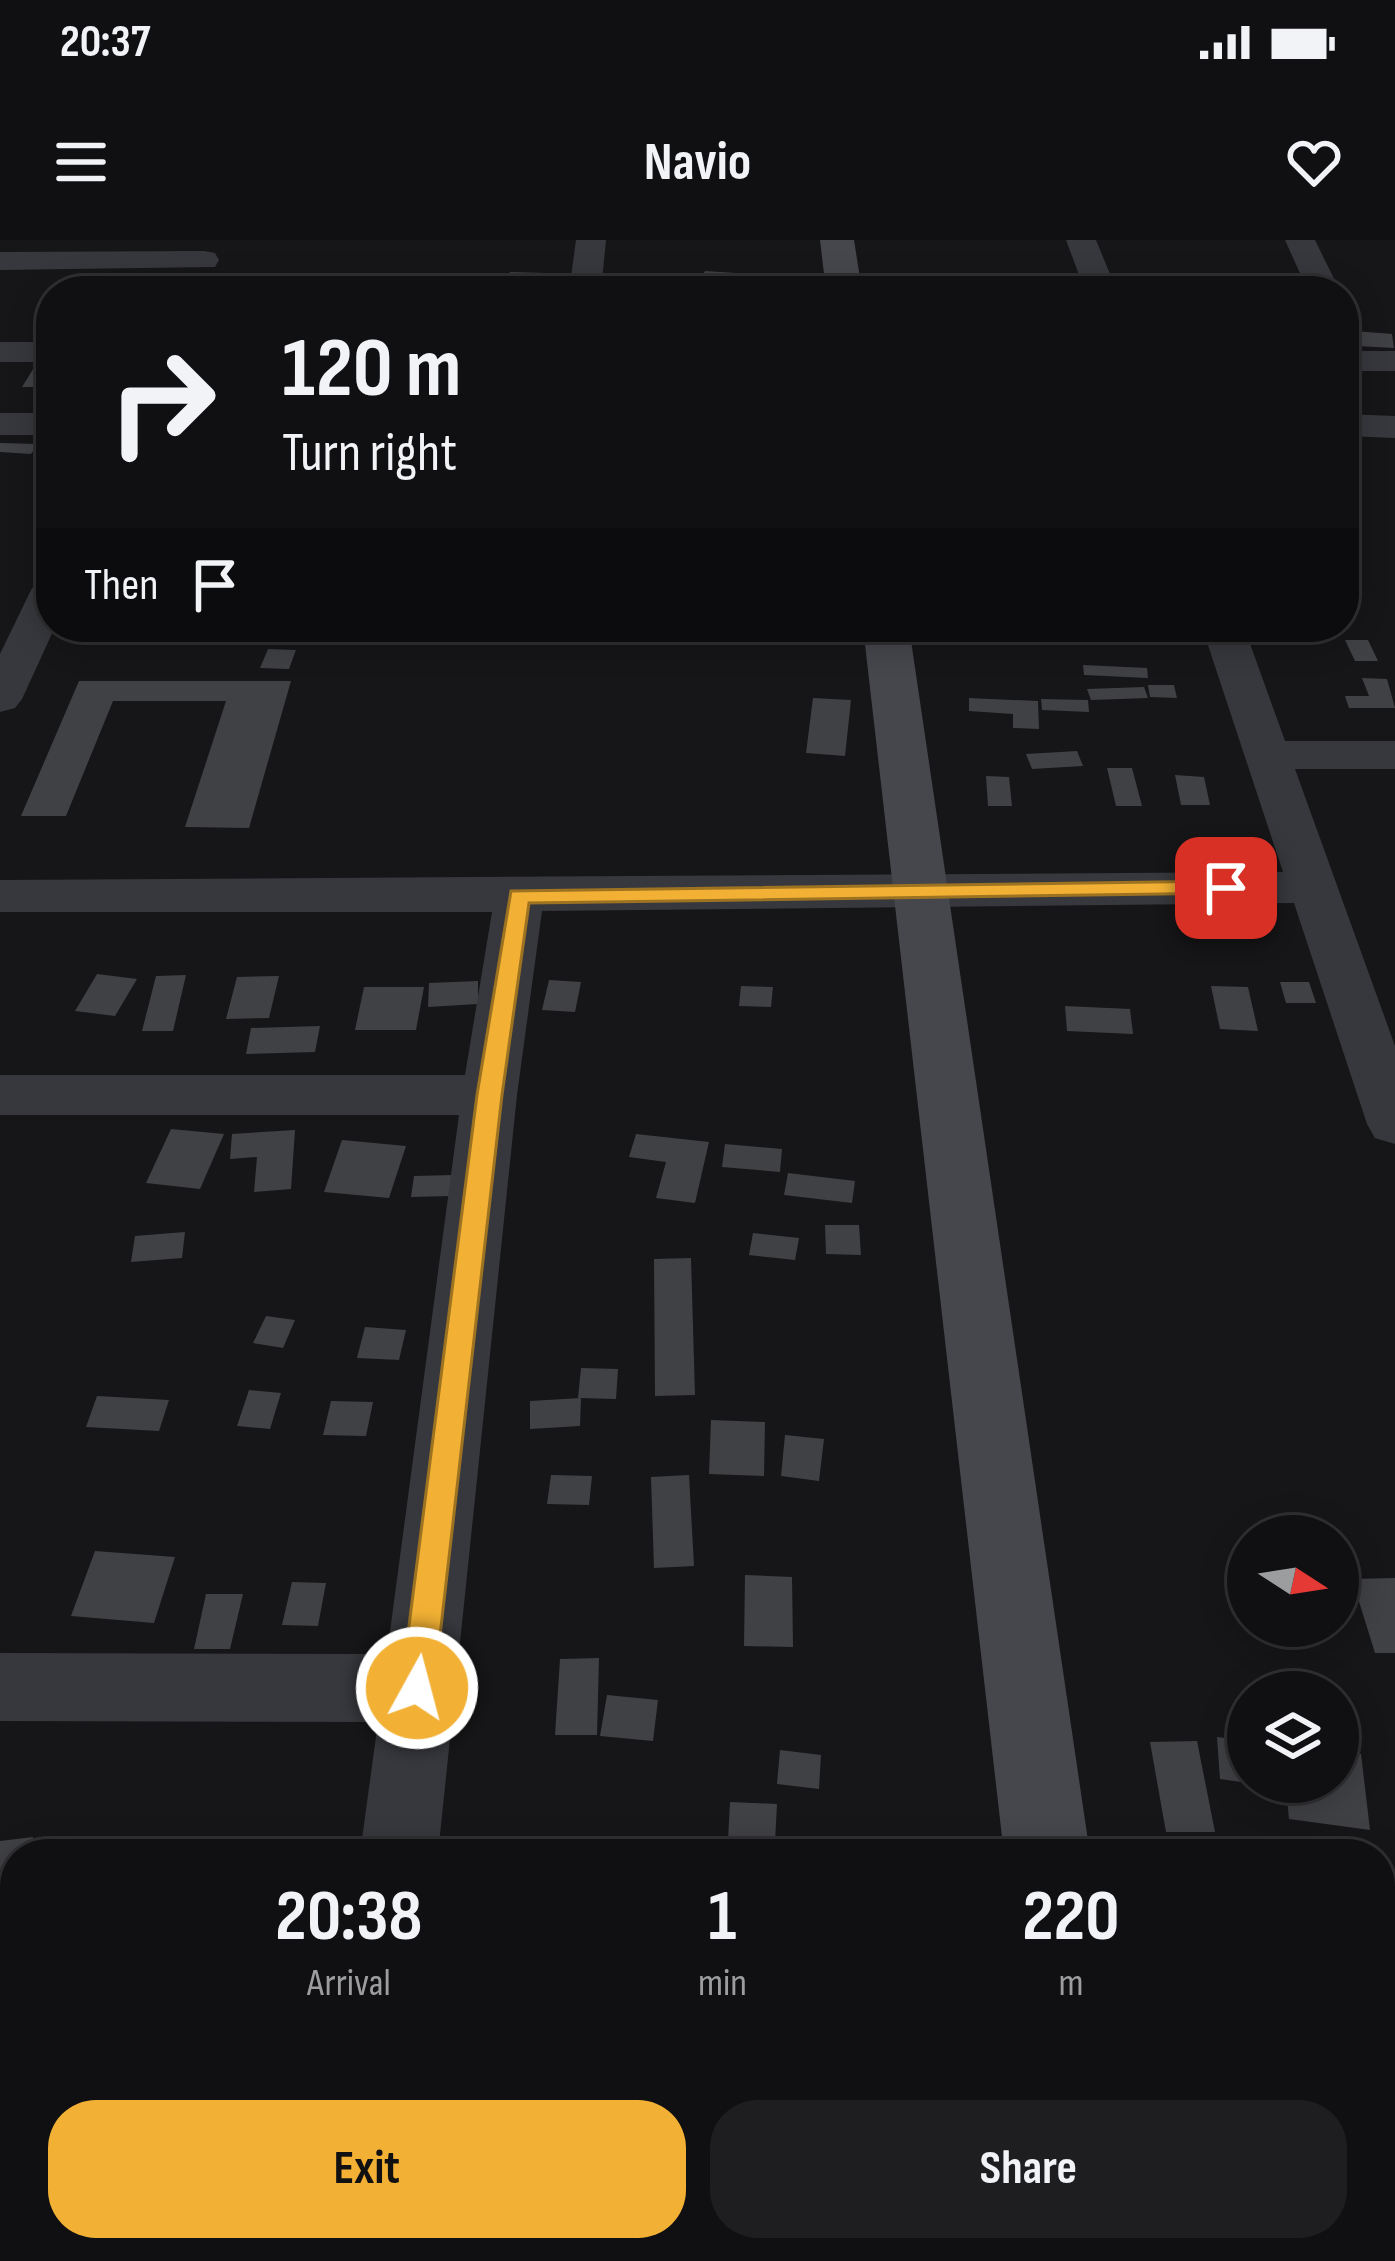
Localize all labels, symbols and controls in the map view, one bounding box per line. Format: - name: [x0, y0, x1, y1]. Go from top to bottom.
- text: 20:37: [60, 15, 150, 70]
- icon: menu: [48, 129, 114, 195]
- icon: heart: [1281, 129, 1347, 195]
- text: Navio: [644, 130, 751, 195]
- text: 120 m: [282, 319, 461, 420]
- icon: right: [84, 324, 240, 480]
- text: Turn right: [282, 421, 457, 486]
- icon: arrive: [182, 552, 248, 618]
- text: Then: [84, 558, 158, 613]
- pin: [1175, 837, 1277, 939]
- icon: arrive: [1193, 855, 1259, 921]
- north arrow: [1227, 1515, 1359, 1647]
- map controls: [1227, 1515, 1359, 1803]
- position arrow: [354, 1625, 480, 1751]
- button: layers: [1227, 1671, 1359, 1803]
- text: 20:38: [275, 1874, 423, 1961]
- text: 1: [708, 1874, 737, 1961]
- text: 220: [1022, 1874, 1120, 1961]
- text: Arrival: [307, 1960, 391, 2007]
- text: min: [698, 1960, 747, 2007]
- text: m: [1058, 1960, 1083, 2007]
- button: Exit: [48, 2100, 686, 2238]
- button: Share: [710, 2100, 1347, 2238]

